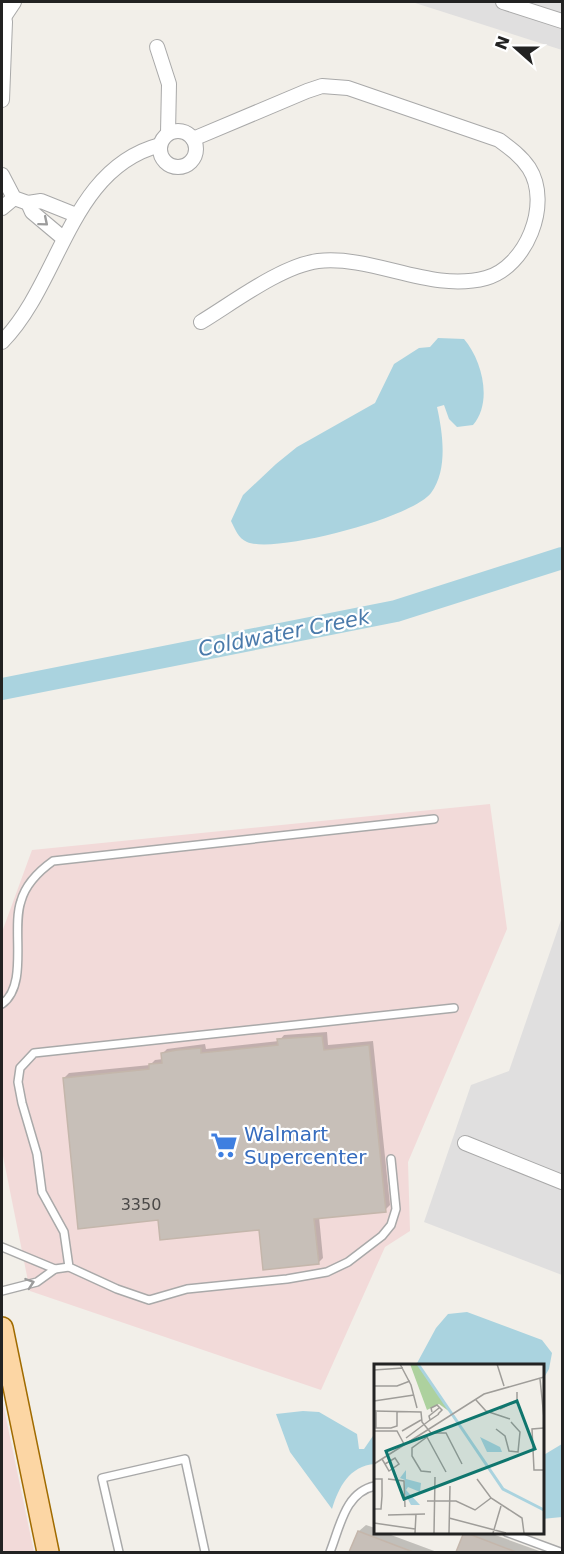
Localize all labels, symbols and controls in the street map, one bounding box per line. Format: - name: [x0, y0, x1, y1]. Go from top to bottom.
- north arrow: [486, 18, 546, 78]
- text: N: [491, 33, 514, 52]
- one-way arrow: [37, 215, 48, 226]
- water label: Coldwater Creek: [196, 604, 373, 661]
- place label: Walmart Supercenter: [244, 1122, 367, 1169]
- supermarket icon: Walmart Supercenter: [209, 1130, 239, 1160]
- house number: 3350: [121, 1195, 161, 1214]
- one-way arrow: [24, 1278, 35, 1291]
- inset map: [374, 1364, 543, 1533]

